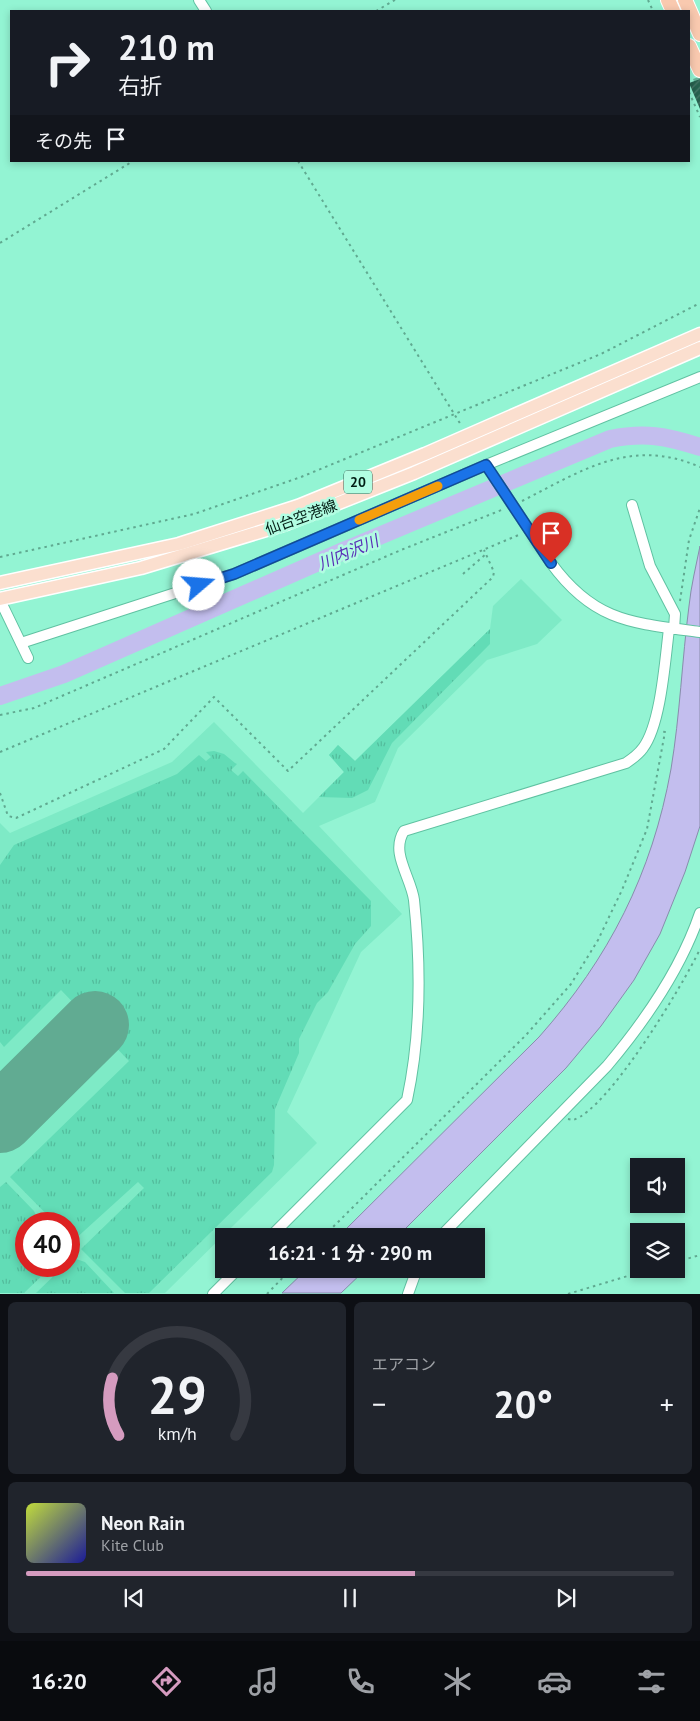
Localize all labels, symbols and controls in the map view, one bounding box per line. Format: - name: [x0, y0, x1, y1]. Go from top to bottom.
- text: 210 m: [118, 24, 215, 70]
- icon: right: [35, 30, 100, 95]
- text: 右折: [118, 72, 162, 100]
- icon: arrive: [102, 125, 130, 153]
- text: その先: [35, 129, 92, 153]
- road number: 20: [344, 471, 372, 494]
- street label: 仙台空港線: [263, 495, 339, 539]
- pin: [530, 512, 572, 563]
- icon: arrive: [537, 519, 565, 547]
- water label: 川内沢川: [315, 530, 383, 574]
- position arrow: [172, 558, 224, 610]
- map controls: [630, 1158, 685, 1278]
- button: sound: [630, 1158, 685, 1213]
- speed limit sign: 40: [15, 1212, 80, 1277]
- button: layers: [630, 1223, 685, 1278]
- text: 16:21 · 1 分 · 290 m: [268, 1241, 432, 1265]
- text: エアコン: [372, 1354, 436, 1374]
- text: 29: [148, 1361, 206, 1428]
- text: 20°: [493, 1379, 553, 1428]
- text: −: [372, 1385, 386, 1422]
- text: +: [660, 1385, 674, 1422]
- text: km/h: [157, 1422, 197, 1445]
- text: Neon Rain: [101, 1511, 185, 1535]
- text: Kite Club: [101, 1535, 164, 1555]
- icon: previous: [120, 1584, 148, 1612]
- icon: pause: [336, 1584, 364, 1612]
- icon: next: [552, 1584, 580, 1612]
- icon: directions: [149, 1664, 184, 1699]
- icon: music: [246, 1664, 281, 1699]
- icon: phone: [343, 1664, 378, 1699]
- icon: climate: [440, 1664, 475, 1699]
- icon: car: [537, 1664, 572, 1699]
- icon: filters: [634, 1664, 669, 1699]
- text: 16:20: [31, 1667, 87, 1695]

